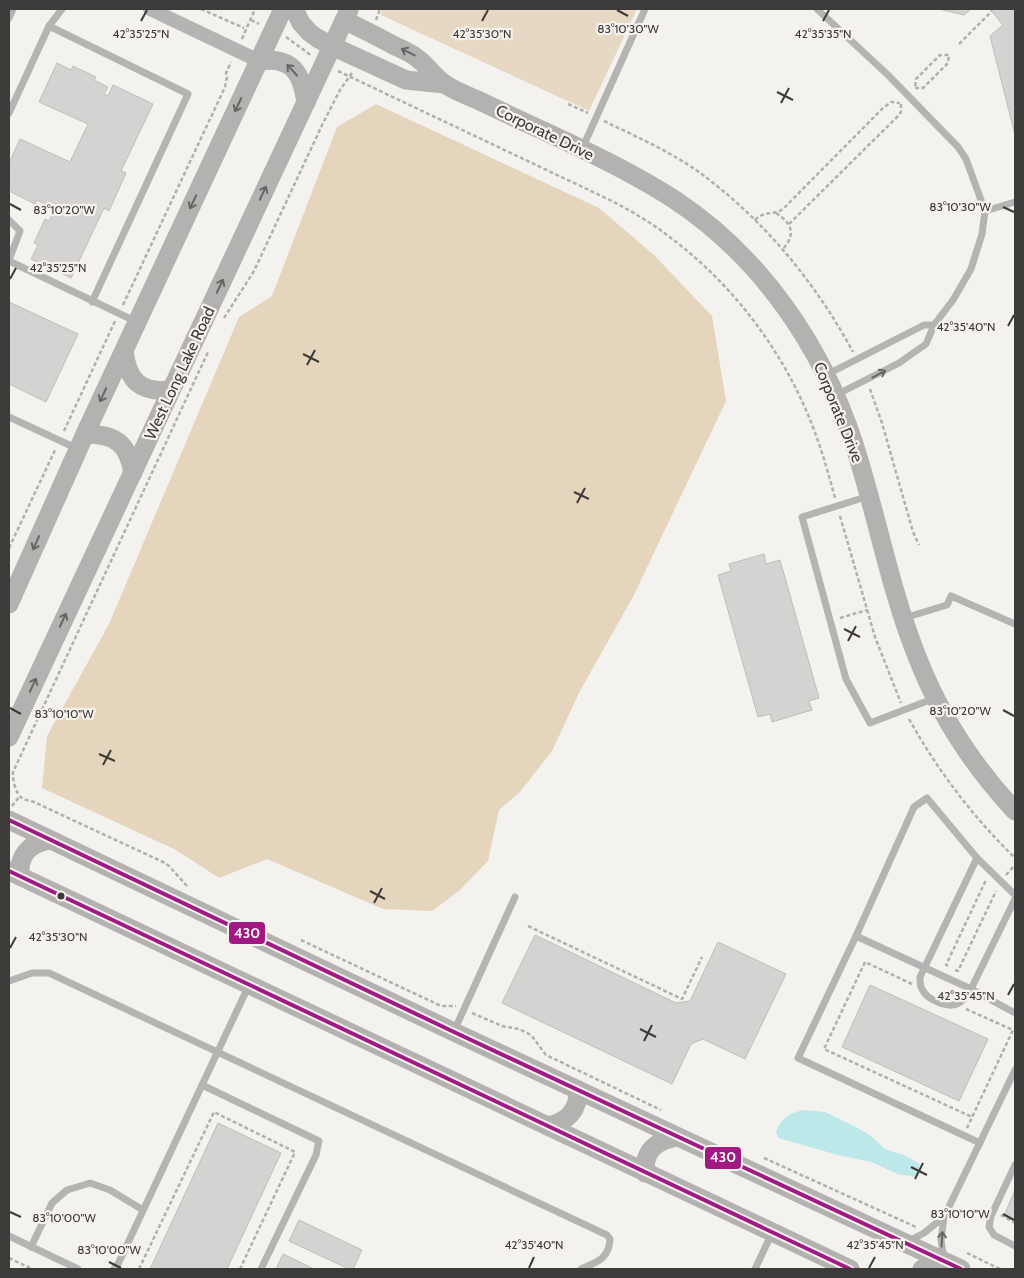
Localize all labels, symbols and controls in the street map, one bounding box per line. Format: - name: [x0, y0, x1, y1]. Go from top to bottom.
- text: 83°10'30"W: [597, 21, 659, 36]
- text: 42°35'25"N: [113, 26, 169, 41]
- text: 42°35'30"N: [453, 26, 511, 41]
- text: 42°35'35"N: [794, 26, 852, 41]
- one-way arrow: [400, 47, 415, 57]
- one-way arrow: [287, 63, 298, 76]
- one-way arrow: [233, 97, 243, 112]
- street label: Corporate Drive: [493, 101, 597, 164]
- one-way arrow: [259, 186, 269, 201]
- one-way arrow: [188, 194, 198, 209]
- text: 83°10'30"W: [929, 199, 991, 214]
- text: 83°10'20"W: [33, 202, 95, 217]
- text: 42°35'25"N: [30, 260, 86, 275]
- one-way arrow: [215, 278, 225, 293]
- street label: West Long Lake Road: [140, 304, 219, 443]
- text: 42°35'40"N: [936, 319, 996, 334]
- street label: Corporate Drive: [810, 359, 867, 465]
- one-way arrow: [872, 369, 887, 379]
- one-way arrow: [98, 387, 107, 402]
- one-way arrow: [31, 535, 40, 550]
- one-way arrow: [59, 613, 69, 628]
- one-way arrow: [29, 678, 38, 693]
- text: 83°10'20"W: [929, 703, 991, 718]
- text: 83°10'10"W: [34, 706, 94, 721]
- unlabelled marker: [56, 891, 66, 901]
- line badge: 430: [228, 921, 266, 945]
- text: 430: [234, 924, 260, 942]
- text: 42°35'30"N: [29, 929, 87, 944]
- text: 42°35'45"N: [937, 988, 995, 1003]
- line badge: 430: [704, 1146, 742, 1170]
- text: 430: [710, 1148, 736, 1166]
- text: 83°10'10"W: [930, 1206, 990, 1221]
- text: 83°10'00"W: [32, 1210, 96, 1225]
- one-way arrow: [938, 1232, 947, 1248]
- text: 42°35'40"N: [504, 1237, 564, 1252]
- text: 42°35'45"N: [846, 1237, 904, 1252]
- text: 83°10'00"W: [77, 1242, 141, 1257]

